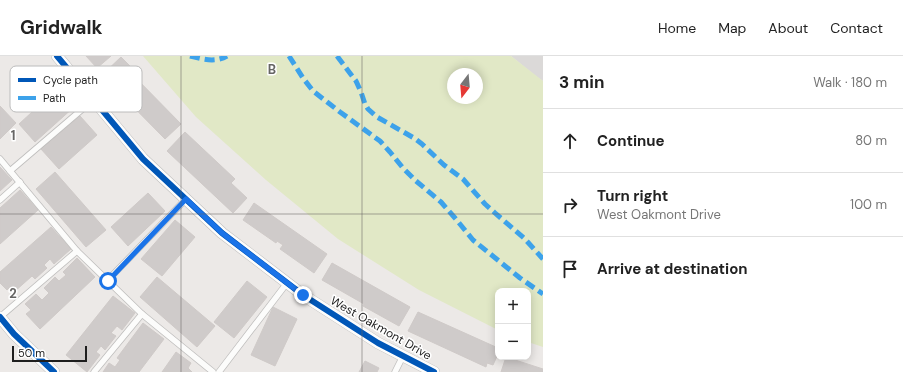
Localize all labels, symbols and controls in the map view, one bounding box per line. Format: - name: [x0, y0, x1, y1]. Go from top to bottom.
- text: Gridwalk: [20, 15, 102, 40]
- text: Home: [658, 19, 696, 37]
- text: Map: [718, 19, 746, 37]
- text: About: [768, 19, 808, 37]
- text: Contact: [830, 19, 883, 37]
- text: B: [268, 61, 276, 78]
- legend: [10, 66, 142, 112]
- north arrow: [447, 68, 483, 104]
- text: 3 min: [559, 71, 604, 93]
- text: Cycle path: [43, 73, 98, 87]
- text: Walk · 180 m: [813, 74, 887, 91]
- text: Path: [43, 91, 66, 105]
- text: 1: [11, 127, 15, 144]
- icon: ahead: [559, 130, 581, 152]
- text: Continue: [597, 131, 665, 151]
- text: 80 m: [855, 132, 887, 149]
- text: Turn right: [597, 186, 668, 206]
- icon: right: [559, 194, 581, 216]
- text: 100 m: [850, 196, 887, 213]
- text: West Oakmont Drive: [597, 206, 721, 223]
- icon: arrive: [559, 258, 581, 280]
- text: Arrive at destination: [597, 259, 748, 279]
- route start: [99, 272, 117, 290]
- text: 2: [9, 285, 17, 302]
- route end: [294, 286, 312, 304]
- map controls: [495, 288, 531, 360]
- button: +: [495, 288, 531, 324]
- street label: West Oakmont Drive: [327, 292, 435, 364]
- button: −: [495, 324, 531, 360]
- scale bar: [12, 344, 87, 363]
- text: 50 m: [18, 346, 45, 360]

